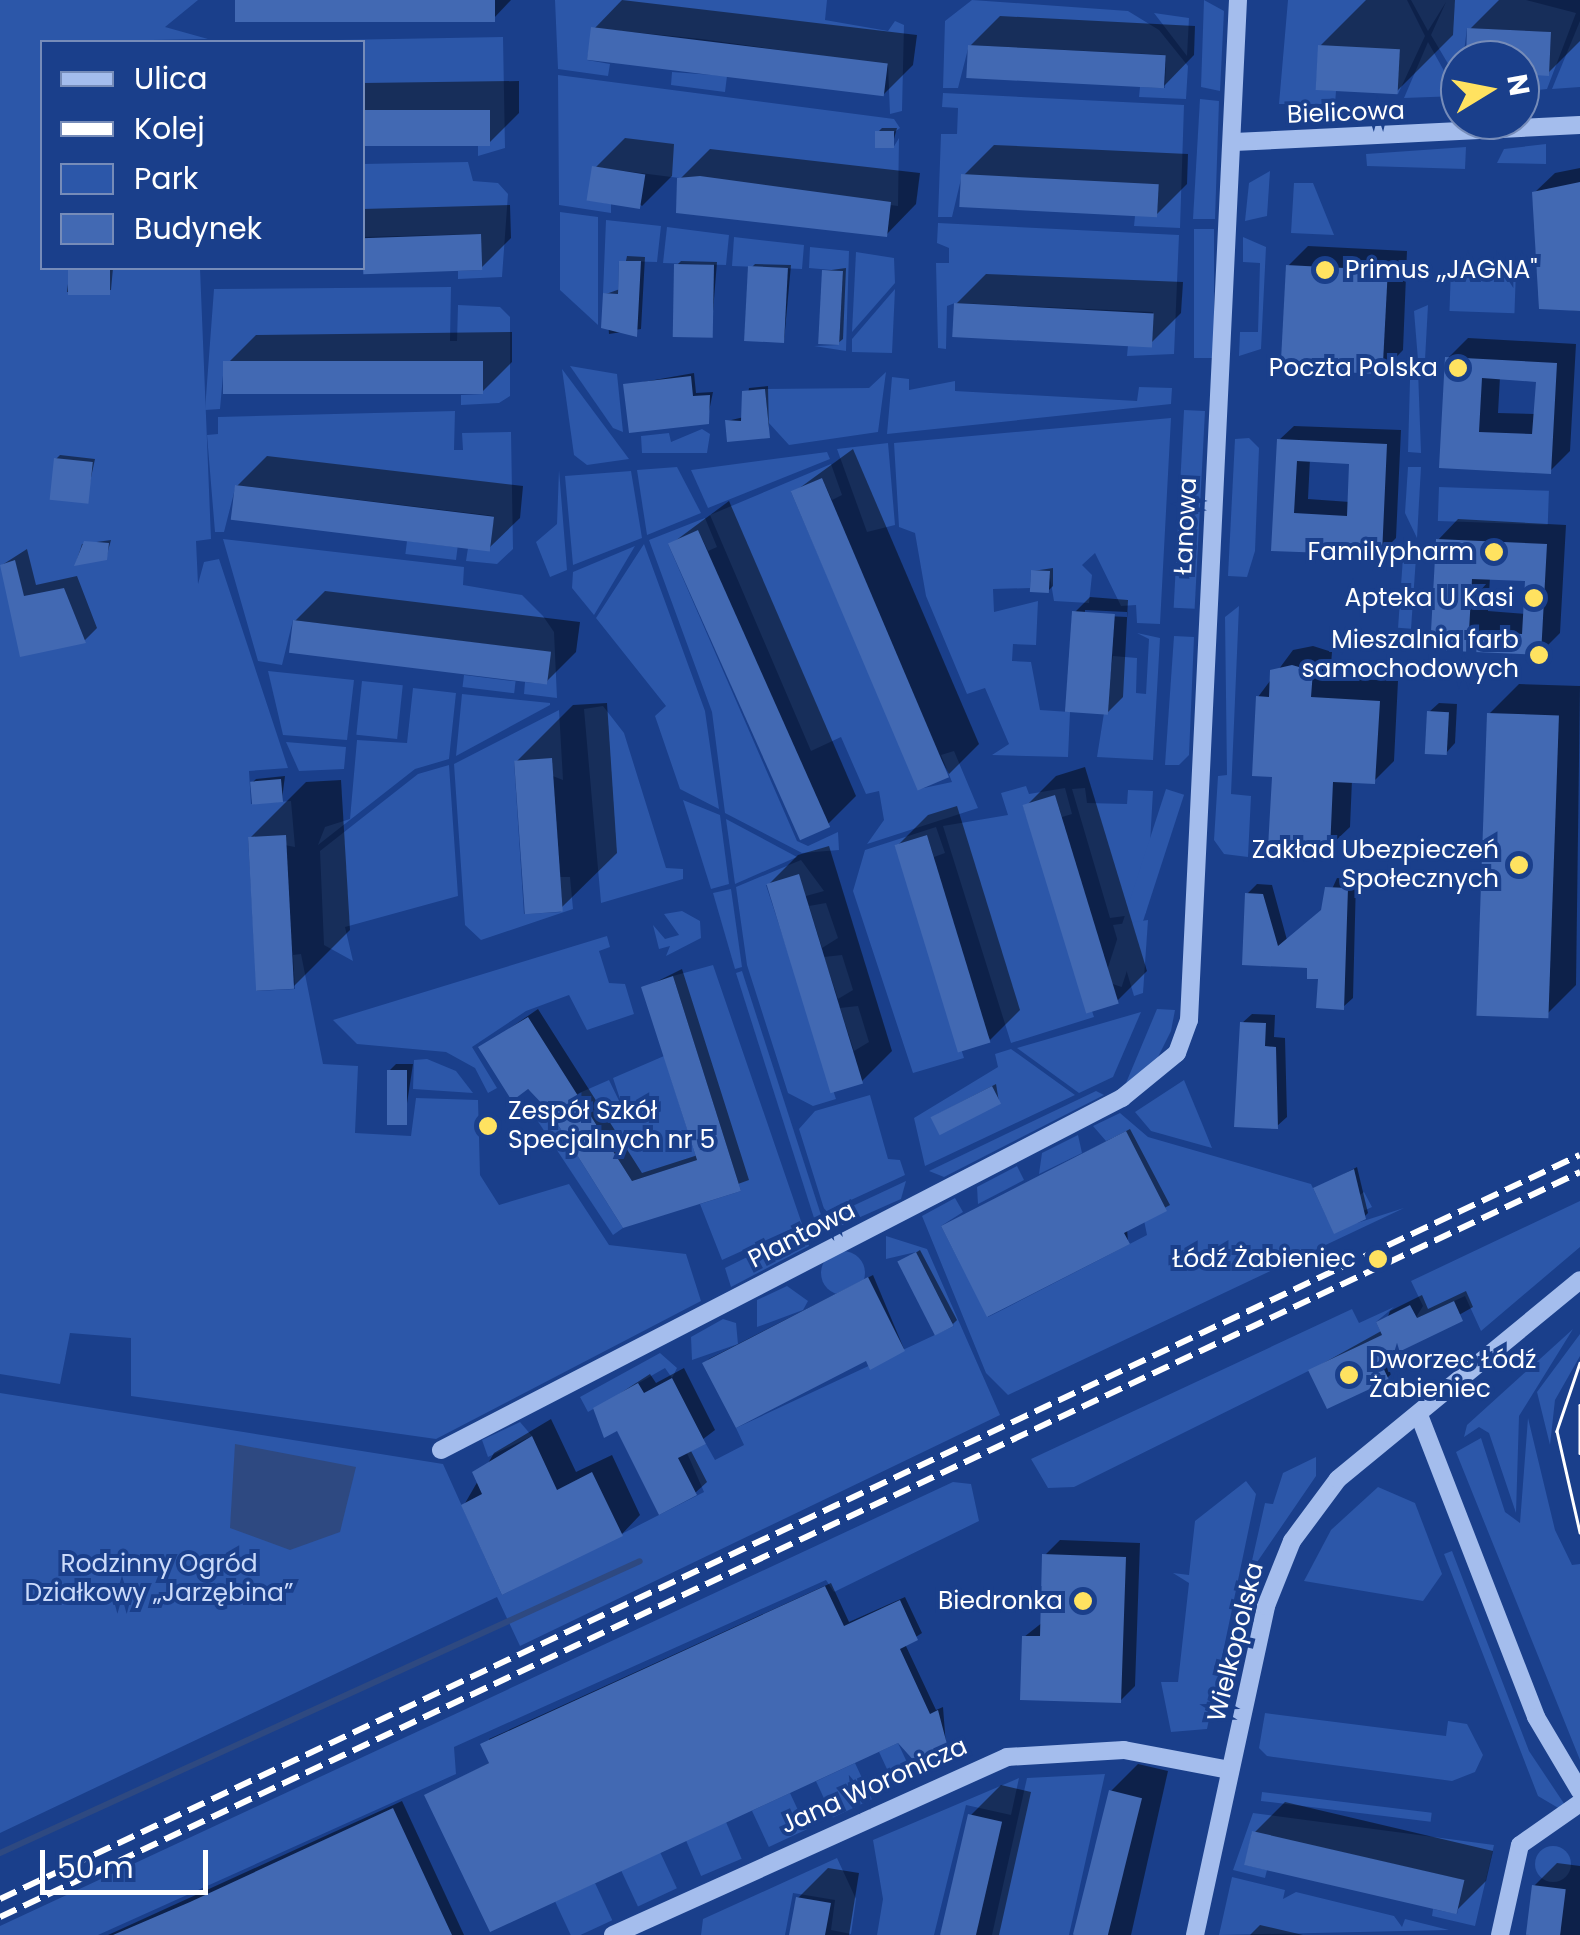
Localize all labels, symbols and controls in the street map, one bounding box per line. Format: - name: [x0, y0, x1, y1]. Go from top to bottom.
- legend: [40, 40, 365, 270]
- north arrow: [1440, 40, 1540, 140]
- text: Ulica: [134, 57, 208, 100]
- text: N: [1497, 71, 1539, 99]
- street label: Bielicowa: [1287, 96, 1405, 130]
- text: Kolej: [134, 107, 205, 150]
- text: Park: [134, 157, 198, 200]
- text: Budynek: [134, 207, 262, 250]
- place label: Primus ,,JAGNA": [1345, 255, 1538, 285]
- marker: Primus ,,JAGNA": [1314, 259, 1336, 281]
- place label: Poczta Polska: [1269, 353, 1438, 383]
- marker: Poczta Polska: [1447, 357, 1469, 379]
- street label: Łanowa: [1168, 477, 1204, 575]
- place label: Familypharm: [1308, 537, 1474, 567]
- marker: Familypharm: [1483, 541, 1505, 563]
- place label: Apteka U Kasi: [1345, 583, 1514, 613]
- marker: Apteka U Kasi: [1523, 587, 1545, 609]
- place label: Mieszalnia farb samochodowych: [1301, 626, 1519, 685]
- marker: Mieszalnia farb samochodowych: [1528, 644, 1550, 666]
- place label: Zakład Ubezpieczeń Społecznych: [1252, 836, 1499, 895]
- marker: Zakład Ubezpieczeń Społecznych: [1508, 854, 1530, 876]
- place label: Zespół Szkół Specjalnych nr 5: [508, 1097, 715, 1156]
- marker: Zespół Szkół Specjalnych nr 5: [477, 1115, 499, 1137]
- street label: Plantowa: [744, 1195, 860, 1275]
- place label: Łódź Żabieniec: [1172, 1244, 1356, 1274]
- marker: Łódź Żabieniec: [1365, 1246, 1391, 1272]
- place label: Dworzec Łódź Żabieniec: [1369, 1346, 1536, 1405]
- marker: Dworzec Łódź Żabieniec: [1338, 1364, 1360, 1386]
- park label: Rodzinny Ogród Działkowy „Jarzębina”: [24, 1550, 294, 1609]
- street label: Wielkopolska: [1202, 1559, 1270, 1725]
- place label: Biedronka: [938, 1586, 1063, 1616]
- marker: Biedronka: [1072, 1590, 1094, 1612]
- street label: Jana Woronicza: [776, 1731, 972, 1841]
- scale bar: [45, 1830, 212, 1892]
- text: 50 m: [57, 1846, 134, 1889]

